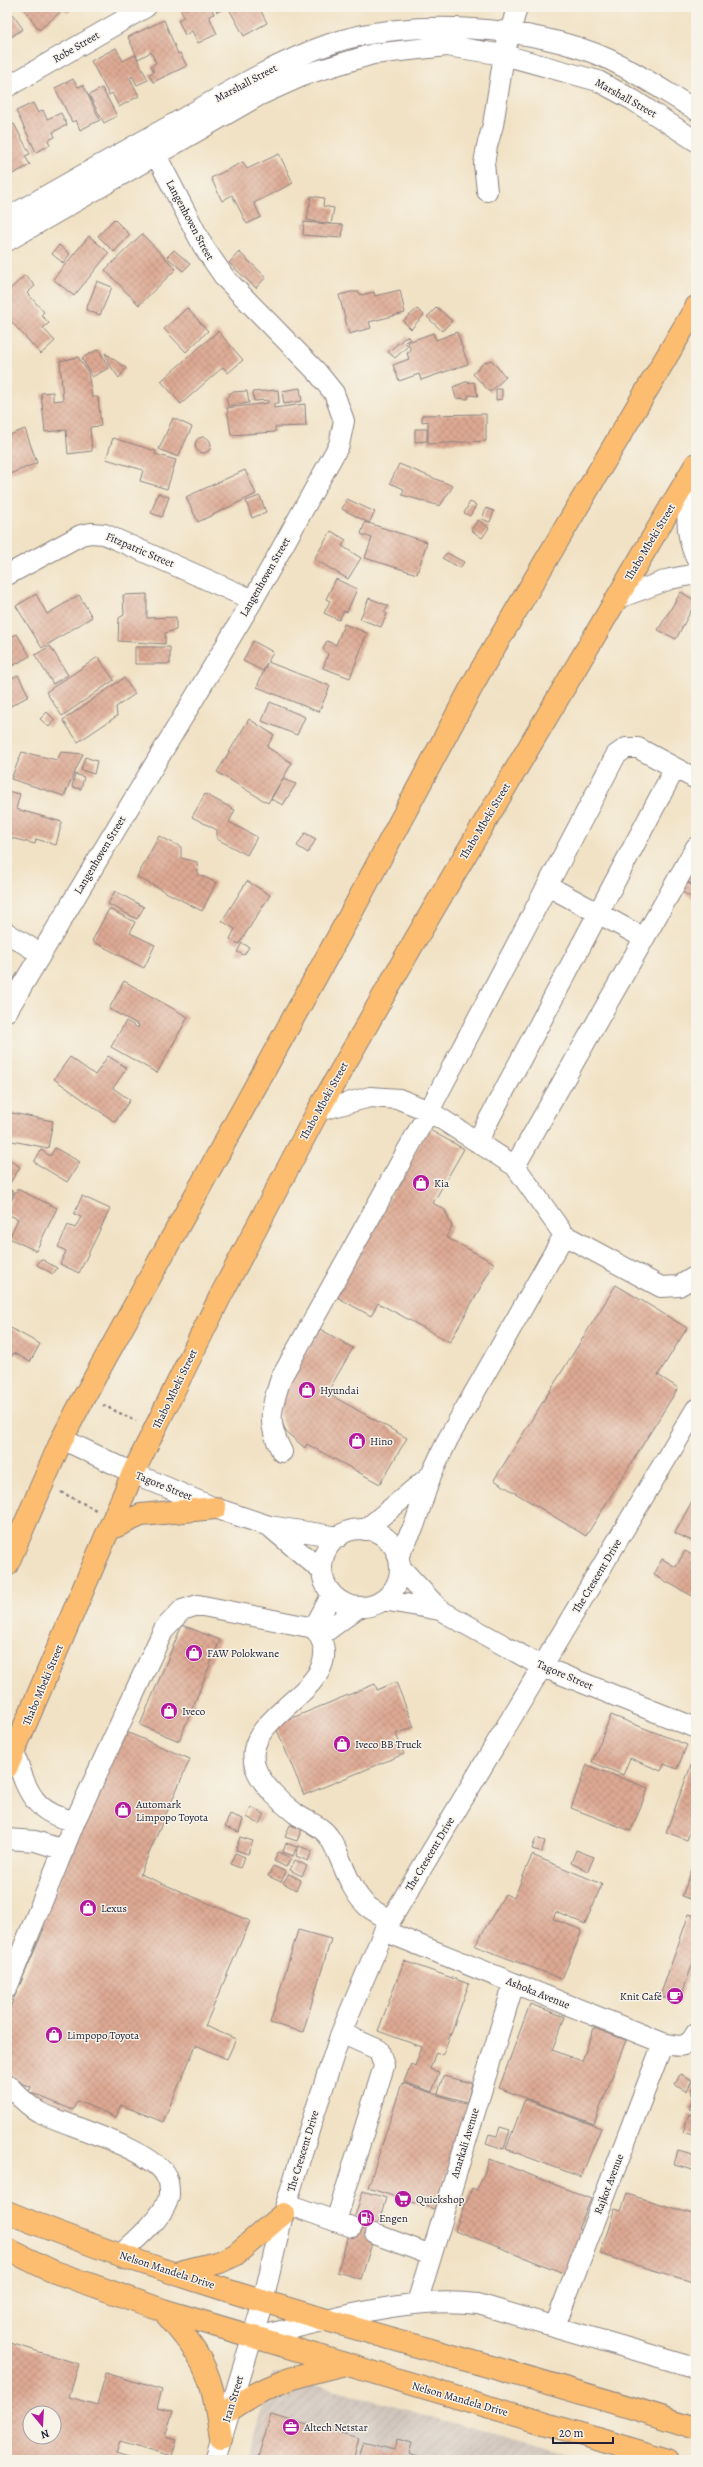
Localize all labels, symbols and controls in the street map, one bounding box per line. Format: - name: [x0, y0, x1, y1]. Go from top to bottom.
- street label: Robe Street: [50, 27, 102, 66]
- street label: Marshall Street: [212, 60, 280, 106]
- street label: Marshall Street: [592, 75, 660, 121]
- street label: Langenhoven Street: [162, 177, 218, 263]
- street label: Thabo Mbeki Street: [621, 501, 679, 583]
- street label: Fitzpatric Street: [103, 529, 177, 571]
- street label: Langenhoven Street: [236, 534, 294, 619]
- street label: Thabo Mbeki Street: [456, 780, 514, 862]
- street label: Langenhoven Street: [71, 813, 130, 897]
- street label: Thabo Mbeki Street: [296, 1059, 352, 1143]
- shop icon: Kia: [411, 1173, 431, 1193]
- place label: Kia: [434, 1176, 450, 1191]
- street label: Thabo Mbeki Street: [149, 1346, 201, 1431]
- shop icon: Hyundai: [297, 1380, 317, 1400]
- place label: Hyundai: [320, 1383, 359, 1398]
- shop icon: Hino: [347, 1431, 367, 1451]
- place label: Hino: [370, 1434, 393, 1449]
- street label: Tagore Street: [133, 1468, 195, 1504]
- street label: The Crescent Drive: [569, 1536, 625, 1616]
- street label: Thabo Mbeki Street: [19, 1642, 67, 1728]
- shop icon: FAW Polokwane: [184, 1643, 204, 1663]
- place label: FAW Polokwane: [207, 1646, 279, 1661]
- street label: Tagore Street: [535, 1656, 596, 1694]
- shop icon: Iveco: [159, 1701, 179, 1721]
- place label: Iveco: [182, 1704, 206, 1719]
- shop icon: Iveco BB Truck: [332, 1734, 352, 1754]
- place label: Iveco BB Truck: [355, 1737, 422, 1752]
- place label: Automark Limpopo Toyota: [135, 1797, 209, 1825]
- shop icon: Automark Limpopo Toyota: [113, 1800, 133, 1820]
- street label: The Crescent Drive: [402, 1814, 458, 1894]
- shop icon: Lexus: [78, 1898, 98, 1918]
- place label: Lexus: [101, 1901, 127, 1916]
- street label: Ashoka Avenue: [503, 1973, 572, 2013]
- cafe icon: Knit Café: [665, 1986, 685, 2006]
- place label: Knit Café: [620, 1989, 662, 2004]
- shop icon: Limpopo Toyota: [44, 2025, 64, 2045]
- place label: Limpopo Toyota: [67, 2028, 140, 2043]
- street label: Anarkali Avenue: [447, 2106, 483, 2181]
- street label: The Crescent Drive: [284, 2109, 322, 2193]
- street label: Rajkot Avenue: [591, 2152, 627, 2216]
- supermarket icon: Quickshop: [393, 2189, 413, 2209]
- place label: Quickshop: [416, 2192, 465, 2207]
- fuel station icon: Engen: [356, 2208, 376, 2228]
- place label: Engen: [379, 2211, 408, 2226]
- street label: Nelson Mandela Drive: [117, 2248, 217, 2292]
- street label: Iran Street: [219, 2373, 247, 2424]
- street label: Nelson Mandela Drive: [410, 2378, 510, 2420]
- north arrow: [22, 2405, 62, 2445]
- office icon: Altech Netstar: [281, 2417, 301, 2437]
- scale bar: [553, 2419, 613, 2445]
- place label: Altech Netstar: [303, 2420, 368, 2435]
- text: 20 m: [559, 2425, 583, 2441]
- text: N: [39, 2426, 51, 2442]

